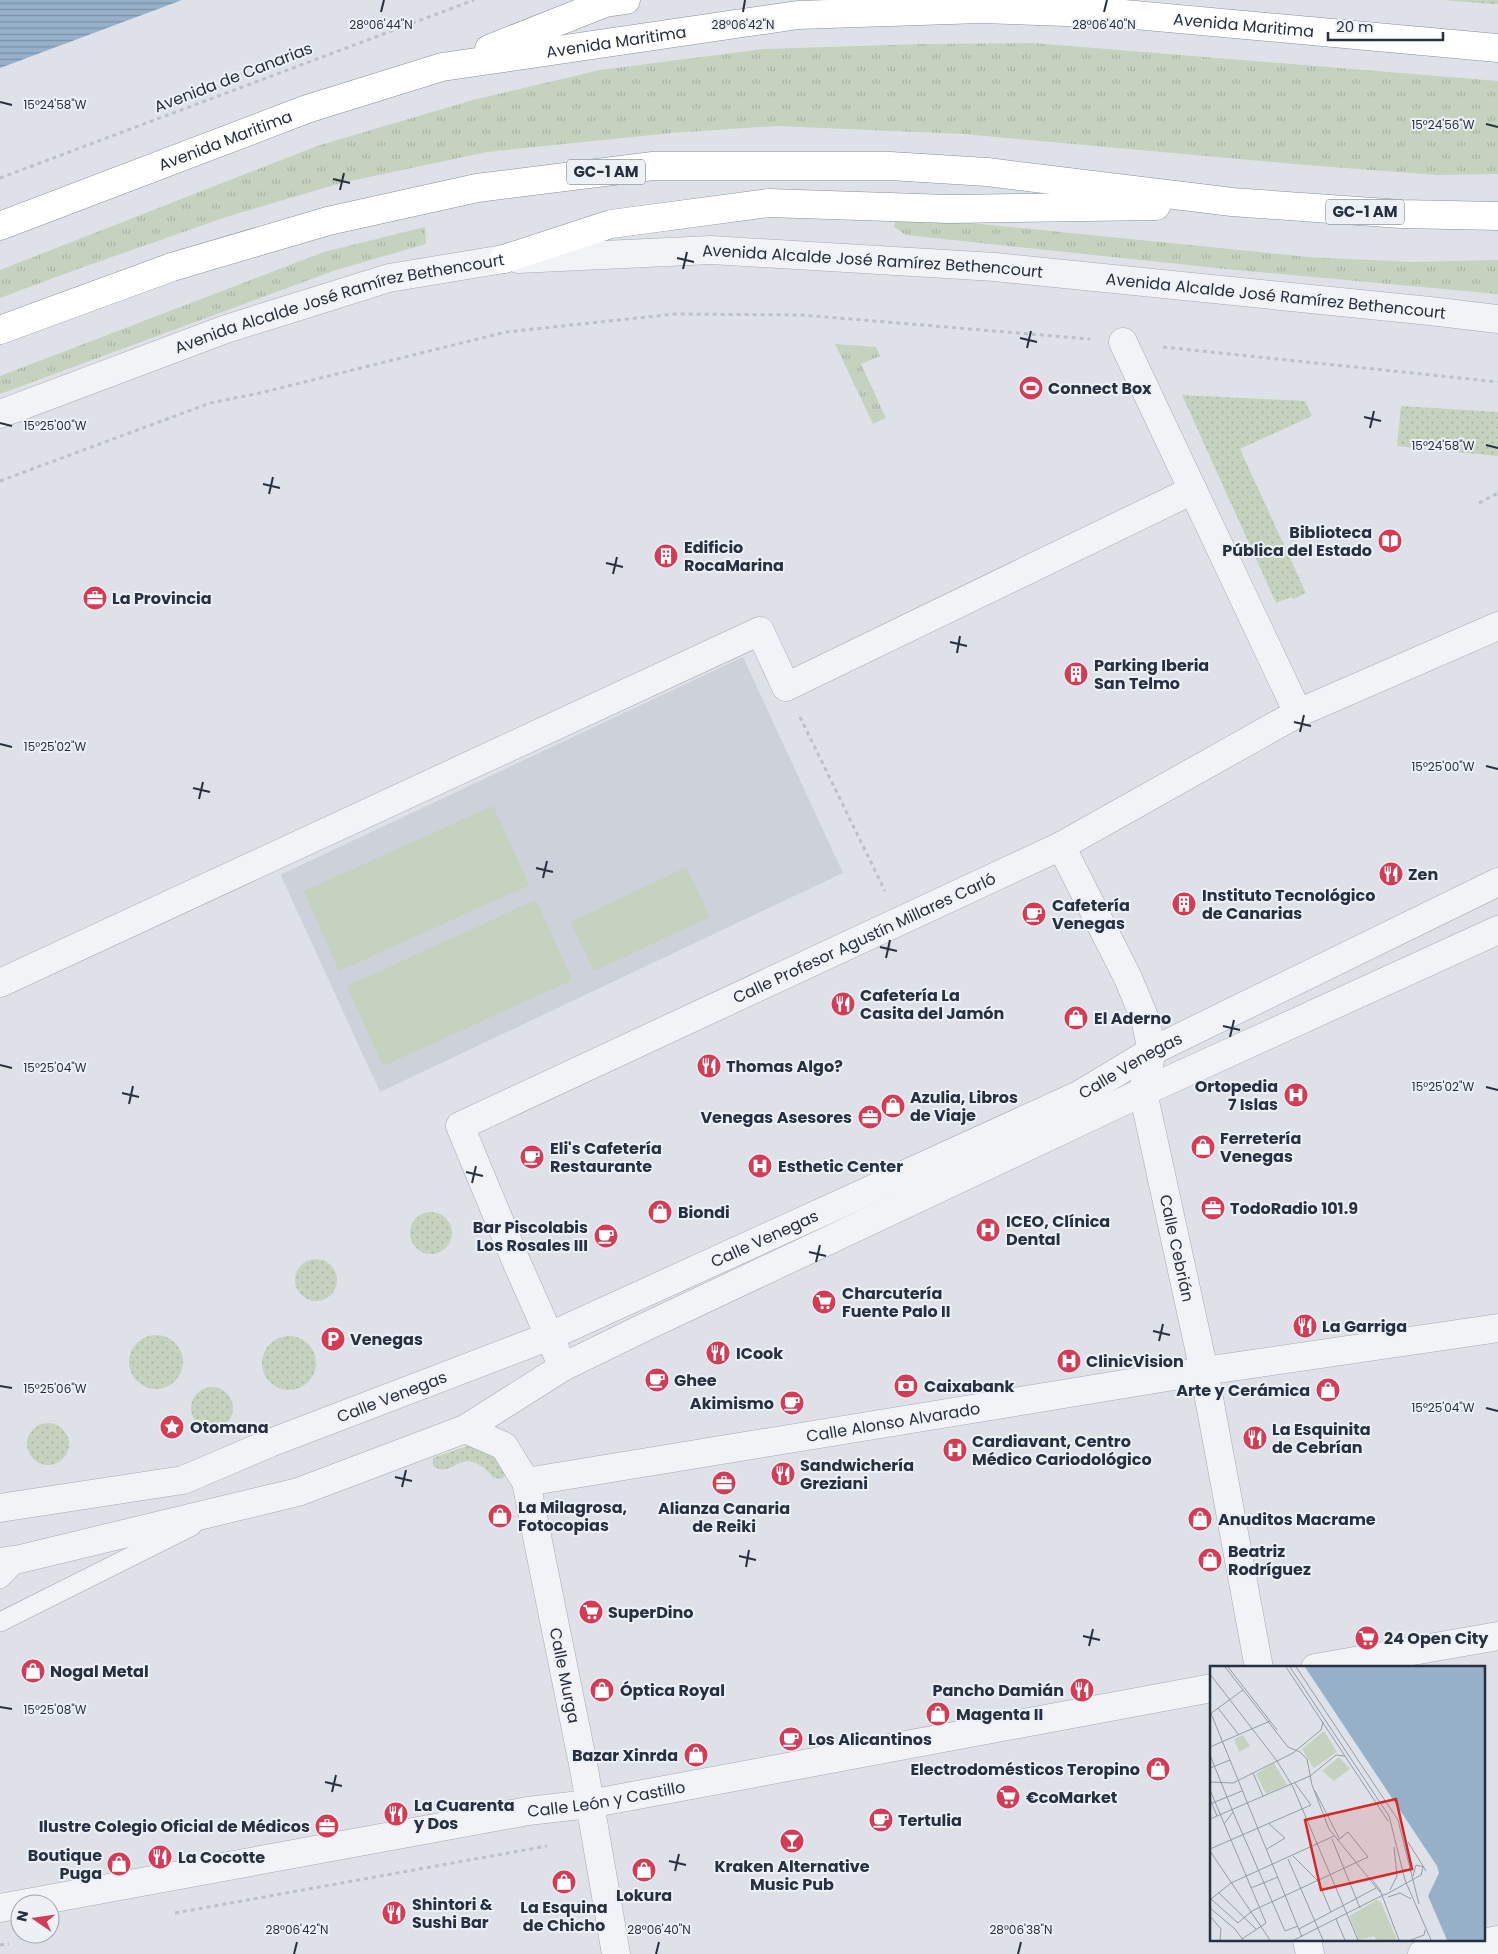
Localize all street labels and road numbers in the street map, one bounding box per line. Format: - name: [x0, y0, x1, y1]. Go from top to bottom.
- street label: Avenida Maritima: [1172, 8, 1315, 43]
- street label: Avenida Maritima: [545, 20, 688, 64]
- street label: Avenida de Canarias: [151, 37, 316, 118]
- street label: Avenida Maritima: [155, 105, 296, 177]
- road number: GC-1 AM: [567, 160, 645, 184]
- road number: GC-1 AM: [1326, 200, 1404, 224]
- street label: Avenida Alcalde José Ramírez Bethencourt: [701, 239, 1044, 284]
- street label: Avenida Alcalde José Ramírez Bethencourt: [171, 248, 506, 359]
- street label: Avenida Alcalde José Ramírez Bethencourt: [1105, 267, 1447, 325]
- street label: Calle Profesor Agustín Millares Carló: [729, 867, 1000, 1009]
- street label: Calle Venegas: [1074, 1027, 1186, 1105]
- street label: Calle Cebrián: [1154, 1192, 1200, 1304]
- street label: Calle Venegas: [707, 1204, 822, 1273]
- street label: Calle Venegas: [334, 1365, 450, 1428]
- street label: Calle Alonso Alvarado: [805, 1397, 982, 1448]
- street label: Calle Murga: [544, 1626, 585, 1725]
- street label: Calle León y Castillo: [526, 1775, 687, 1823]

